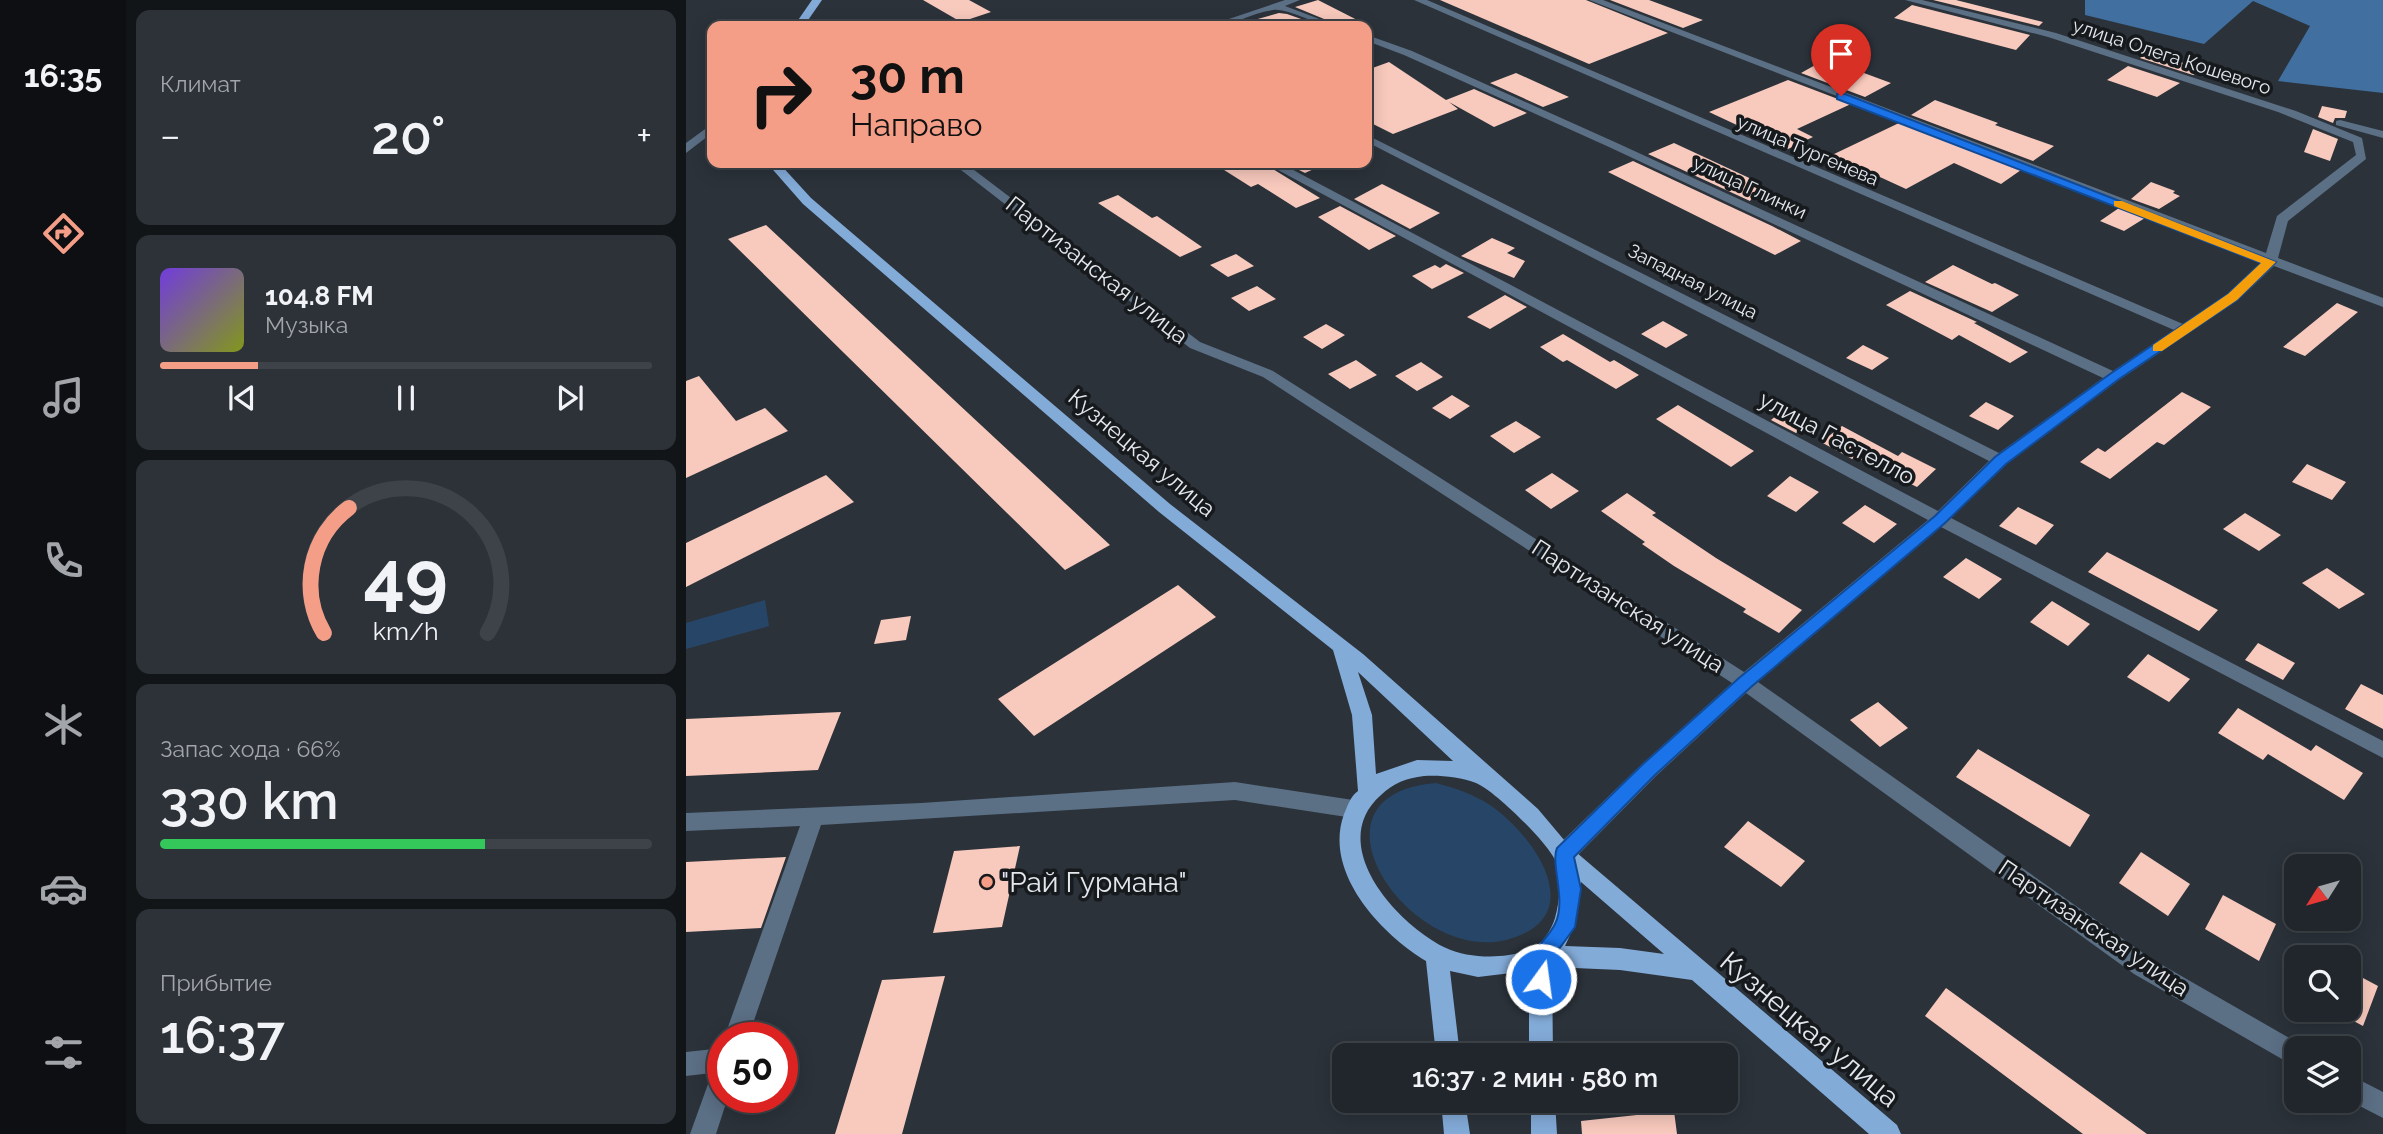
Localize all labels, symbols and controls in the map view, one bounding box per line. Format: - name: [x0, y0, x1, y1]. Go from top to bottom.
- street label: улица Олега Кошевого: [2070, 14, 2274, 98]
- pin: [1811, 24, 1871, 96]
- icon: arrive: [1822, 35, 1860, 73]
- text: 30 m: [850, 47, 965, 104]
- icon: right: [735, 49, 826, 140]
- text: 16:35: [24, 57, 102, 94]
- text: Климат: [160, 70, 241, 97]
- text: 20°: [371, 105, 445, 166]
- text: Направо: [850, 106, 982, 143]
- street label: улица Тургенева: [1734, 110, 1882, 190]
- text: −: [160, 113, 180, 158]
- text: +: [636, 113, 652, 158]
- street label: улица Глинки: [1690, 151, 1810, 223]
- street label: Партизанская улица: [1001, 190, 1194, 349]
- icon: directions: [39, 209, 88, 258]
- street label: Западная улица: [1625, 239, 1761, 323]
- text: 104.8 FM: [265, 281, 374, 311]
- text: Музыка: [265, 311, 348, 338]
- icon: music: [39, 373, 88, 422]
- icon: previous: [223, 379, 261, 417]
- icon: pause: [387, 379, 425, 417]
- icon: next: [551, 379, 589, 417]
- street label: Кузнецкая улица: [1063, 383, 1221, 522]
- street label: улица Гастелло: [1755, 385, 1920, 490]
- street label: Партизанская улица: [1527, 533, 1729, 678]
- text: 49: [364, 535, 448, 620]
- icon: phone: [39, 536, 88, 585]
- text: km/h: [373, 616, 439, 646]
- icon: climate: [39, 700, 88, 749]
- text: Запас хода · 66%: [160, 735, 341, 762]
- text: 330 km: [160, 770, 339, 831]
- street label: Партизанская улица: [1994, 854, 2195, 1001]
- north arrow: [2284, 854, 2361, 931]
- map controls: [2284, 854, 2361, 1113]
- icon: car: [39, 864, 88, 913]
- place label: "Рай Гурмана": [1001, 866, 1187, 899]
- marker: "Рай Гурмана": [979, 874, 995, 890]
- position arrow: [1504, 942, 1578, 1016]
- street label: Кузнецкая улица: [1713, 945, 1906, 1114]
- button: search: [2284, 945, 2361, 1022]
- text: Прибытие: [160, 969, 272, 996]
- text: 16:37: [160, 1004, 285, 1065]
- speed limit sign: 50: [707, 1022, 798, 1113]
- icon: filters: [39, 1028, 88, 1077]
- button: layers: [2284, 1036, 2361, 1113]
- text: 16:37 · 2 мин · 580 m: [1412, 1063, 1658, 1093]

